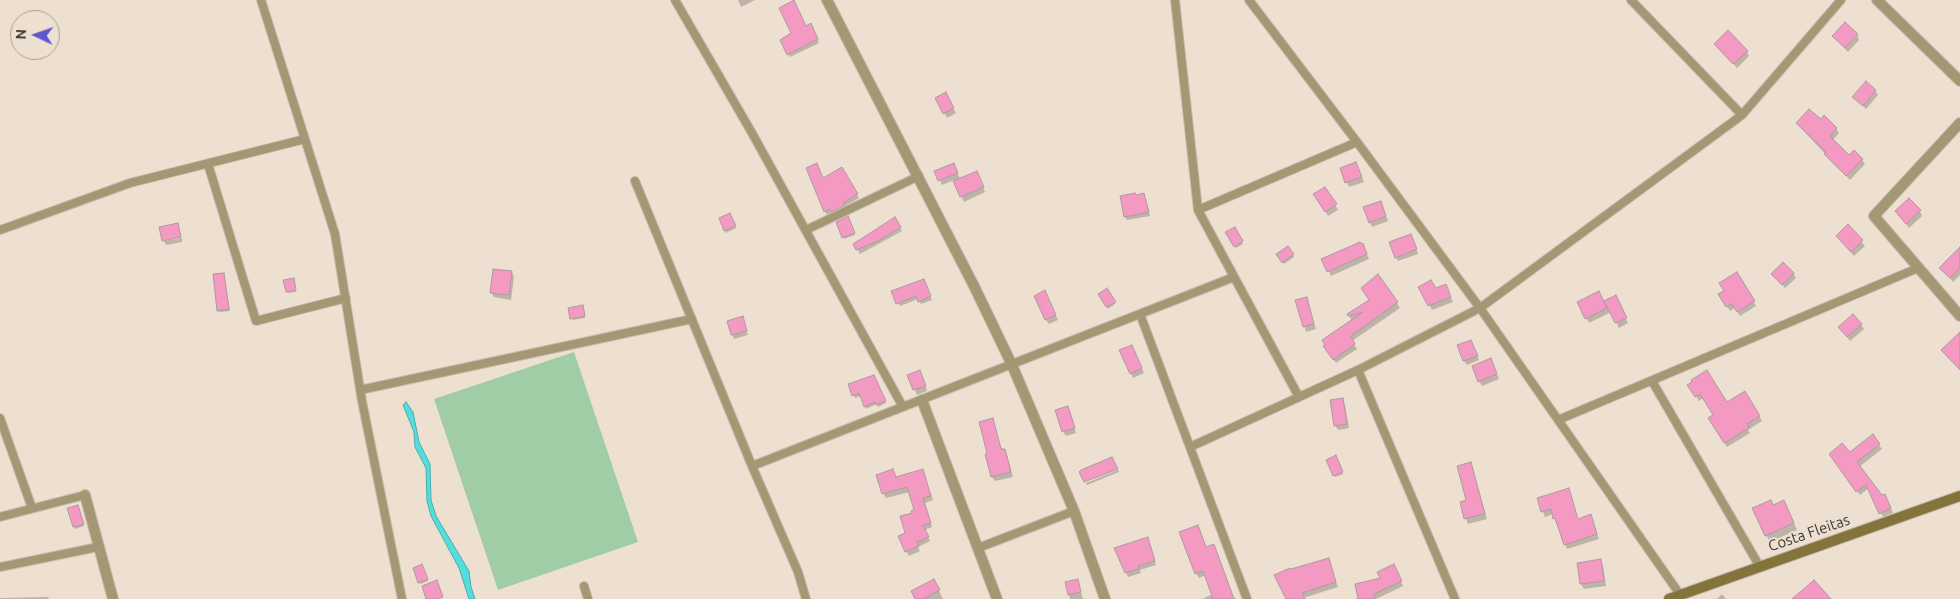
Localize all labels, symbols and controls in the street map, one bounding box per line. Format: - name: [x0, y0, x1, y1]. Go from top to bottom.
- north arrow: [10, 10, 60, 60]
- text: N: [13, 29, 29, 40]
- street label: Costa Fleitas: [1766, 511, 1852, 555]

